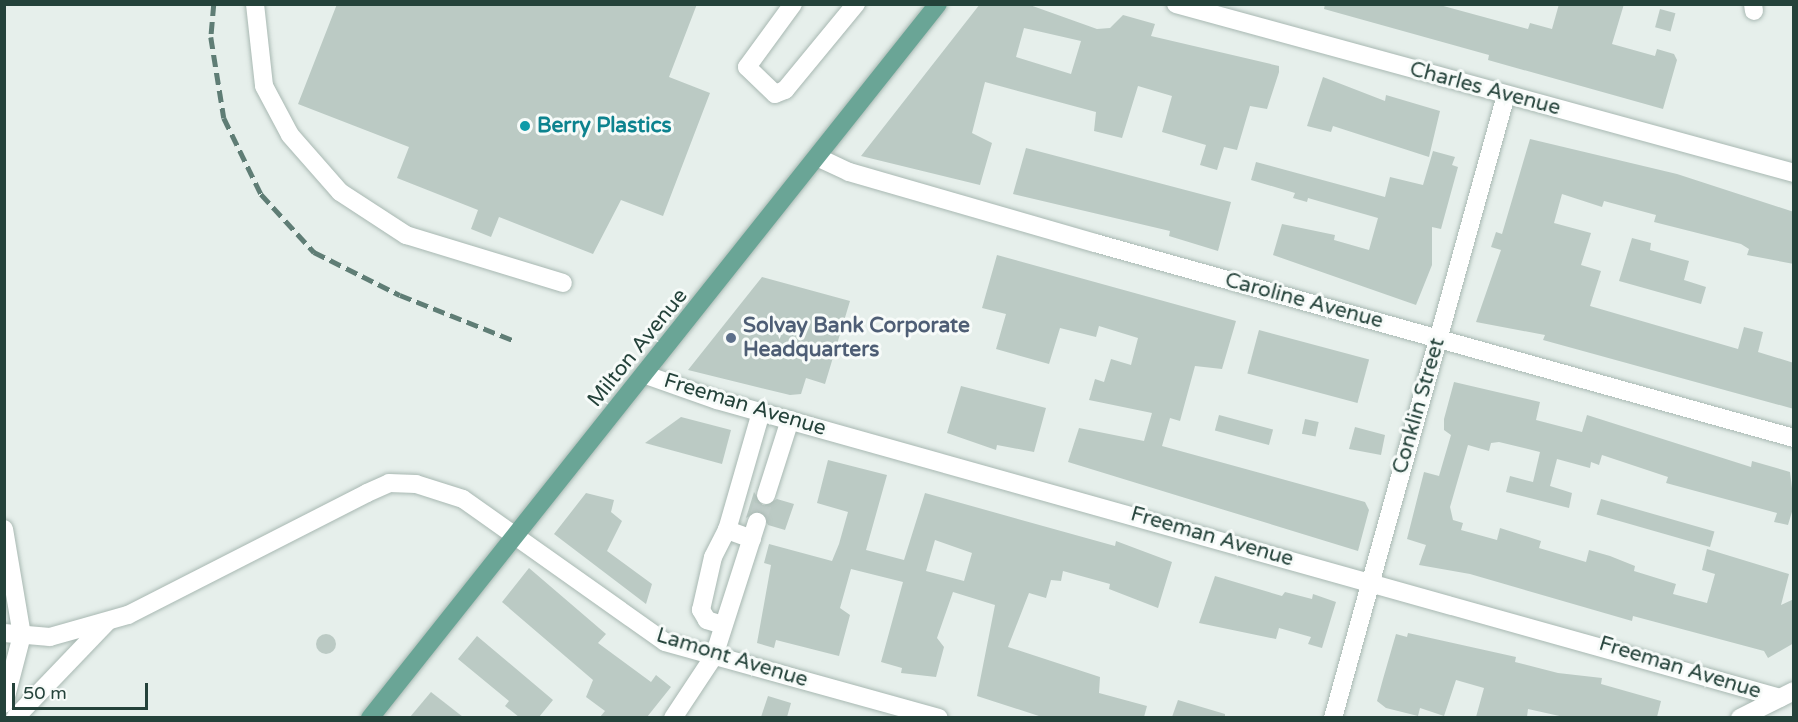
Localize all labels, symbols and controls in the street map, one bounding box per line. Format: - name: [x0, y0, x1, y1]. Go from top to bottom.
- street label: Charles Avenue: [1407, 57, 1563, 121]
- place label: Berry Plastics: [537, 113, 672, 139]
- marker: Berry Plastics: [518, 119, 532, 133]
- street label: Caroline Avenue: [1222, 268, 1386, 334]
- street label: Milton Avenue: [583, 284, 693, 412]
- place label: Solvay Bank Corporate Headquarters: [743, 313, 970, 363]
- marker: Solvay Bank Corporate Headquarters: [724, 331, 738, 345]
- street label: Conklin Street: [1388, 335, 1450, 477]
- street label: Freeman Avenue: [661, 368, 829, 442]
- street label: Freeman Avenue: [1128, 502, 1296, 572]
- street label: Lamont Avenue: [653, 623, 811, 693]
- street label: Freeman Avenue: [1596, 631, 1764, 705]
- scale bar: [15, 671, 152, 709]
- text: 50 m: [23, 682, 67, 704]

